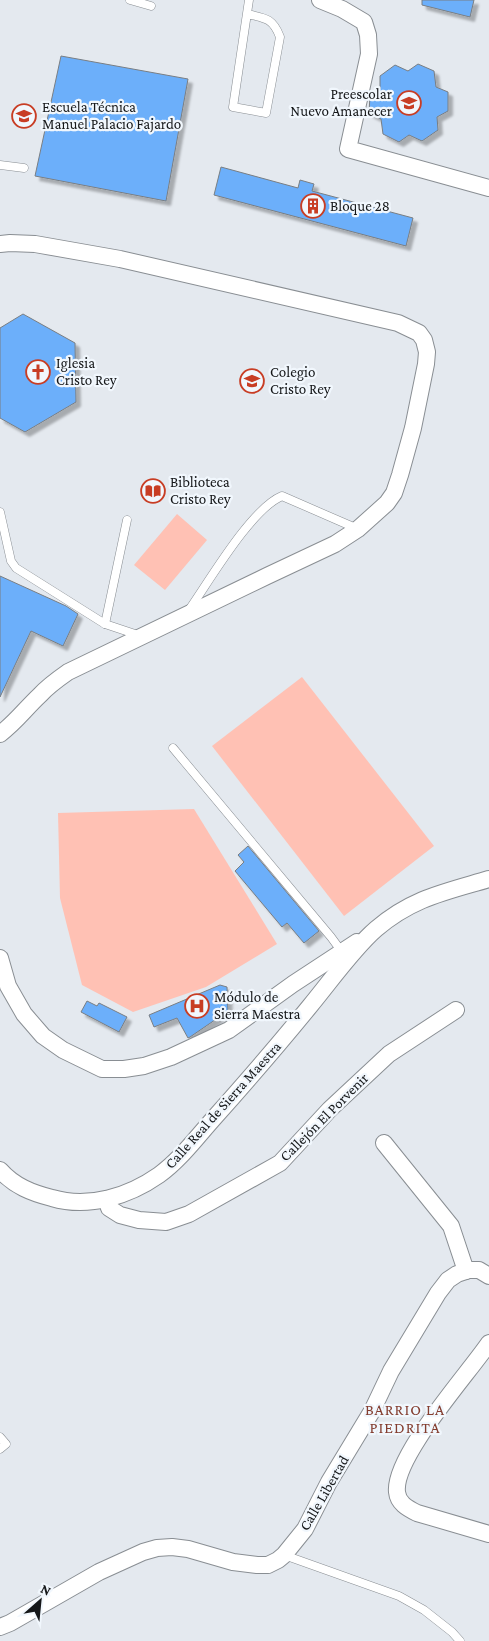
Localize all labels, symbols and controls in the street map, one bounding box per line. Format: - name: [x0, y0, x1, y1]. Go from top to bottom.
- place label: Preescolar Nuevo Amanecer: [290, 86, 393, 119]
- school or university icon: Preescolar Nuevo Amanecer: [396, 90, 422, 116]
- place label: Escuela Técnica Manuel Palacio Fajardo: [42, 99, 181, 133]
- school or university icon: Escuela Técnica Manuel Palacio Fajardo: [11, 103, 37, 129]
- building icon: Bloque 28: [300, 193, 326, 219]
- place label: Bloque 28: [330, 198, 390, 215]
- place label: Iglesia Cristo Rey: [56, 355, 117, 389]
- church icon: Iglesia Cristo Rey: [25, 359, 51, 385]
- place label: Colegio Cristo Rey: [270, 364, 331, 398]
- school or university icon: Colegio Cristo Rey: [239, 368, 265, 394]
- place label: Biblioteca Cristo Rey: [170, 474, 231, 508]
- library icon: Biblioteca Cristo Rey: [140, 478, 166, 504]
- place label: Módulo de Sierra Maestra: [214, 989, 301, 1022]
- hospital icon: Módulo de Sierra Maestra: [184, 993, 210, 1019]
- street label: Calle Real de Sierra Maestra: [162, 1038, 284, 1172]
- street label: Callejón El Porvenir: [277, 1069, 372, 1165]
- district label: BARRIO LA PIEDRITA: [365, 1401, 445, 1436]
- street label: Calle Libertad: [296, 1453, 352, 1533]
- north arrow: [15, 1576, 65, 1626]
- text: N: [38, 1580, 54, 1599]

